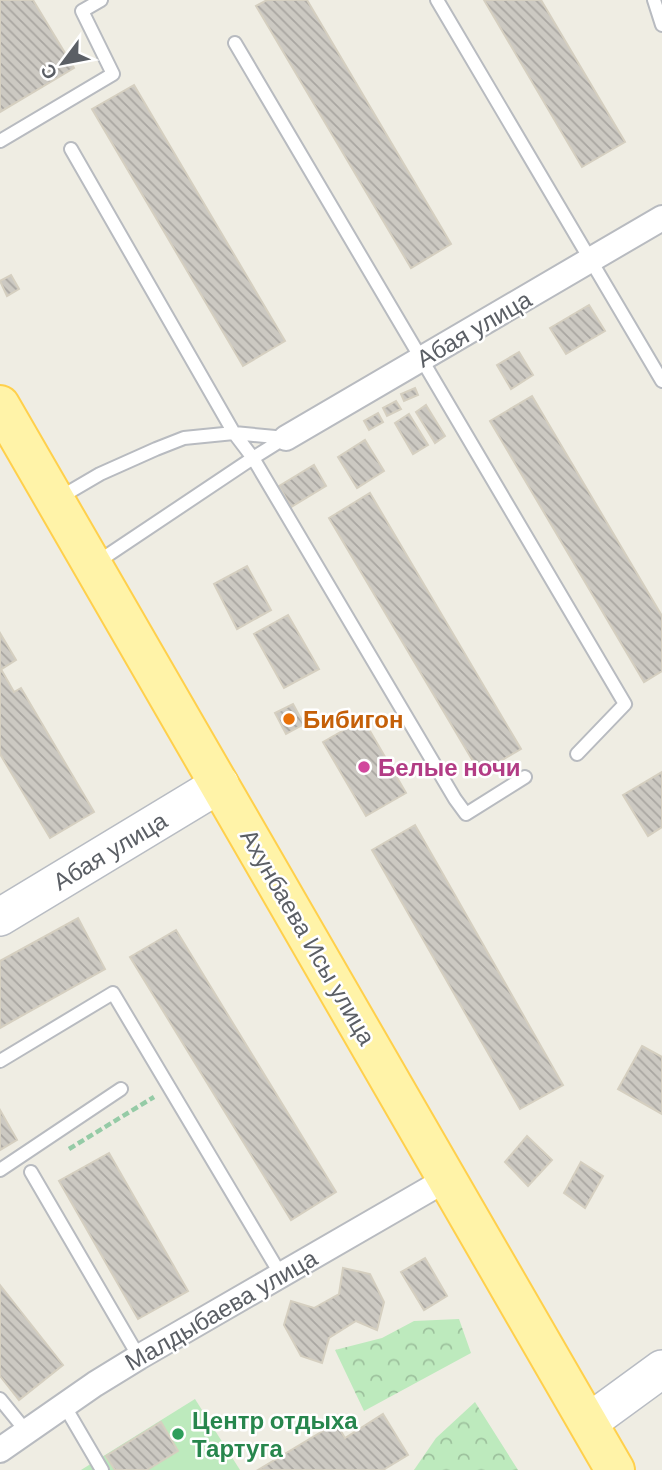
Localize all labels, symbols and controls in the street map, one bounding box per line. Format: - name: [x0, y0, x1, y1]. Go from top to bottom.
- north arrow: [28, 28, 98, 98]
- text: С: [35, 59, 63, 84]
- street label: Абая улица: [411, 283, 538, 374]
- place label: Бибигон: [303, 704, 403, 735]
- marker: Бибигон: [281, 711, 297, 727]
- place label: Белые ночи: [378, 752, 521, 783]
- marker: Белые ночи: [356, 759, 372, 775]
- street label: Абая улица: [47, 804, 173, 897]
- street label: Ахунбаева Исы улица: [234, 823, 383, 1051]
- street label: Малдыбаева улица: [119, 1242, 323, 1378]
- place label: Центр отдыха Тартуга: [192, 1405, 358, 1464]
- marker: Центр отдыха Тартуга: [170, 1426, 186, 1442]

